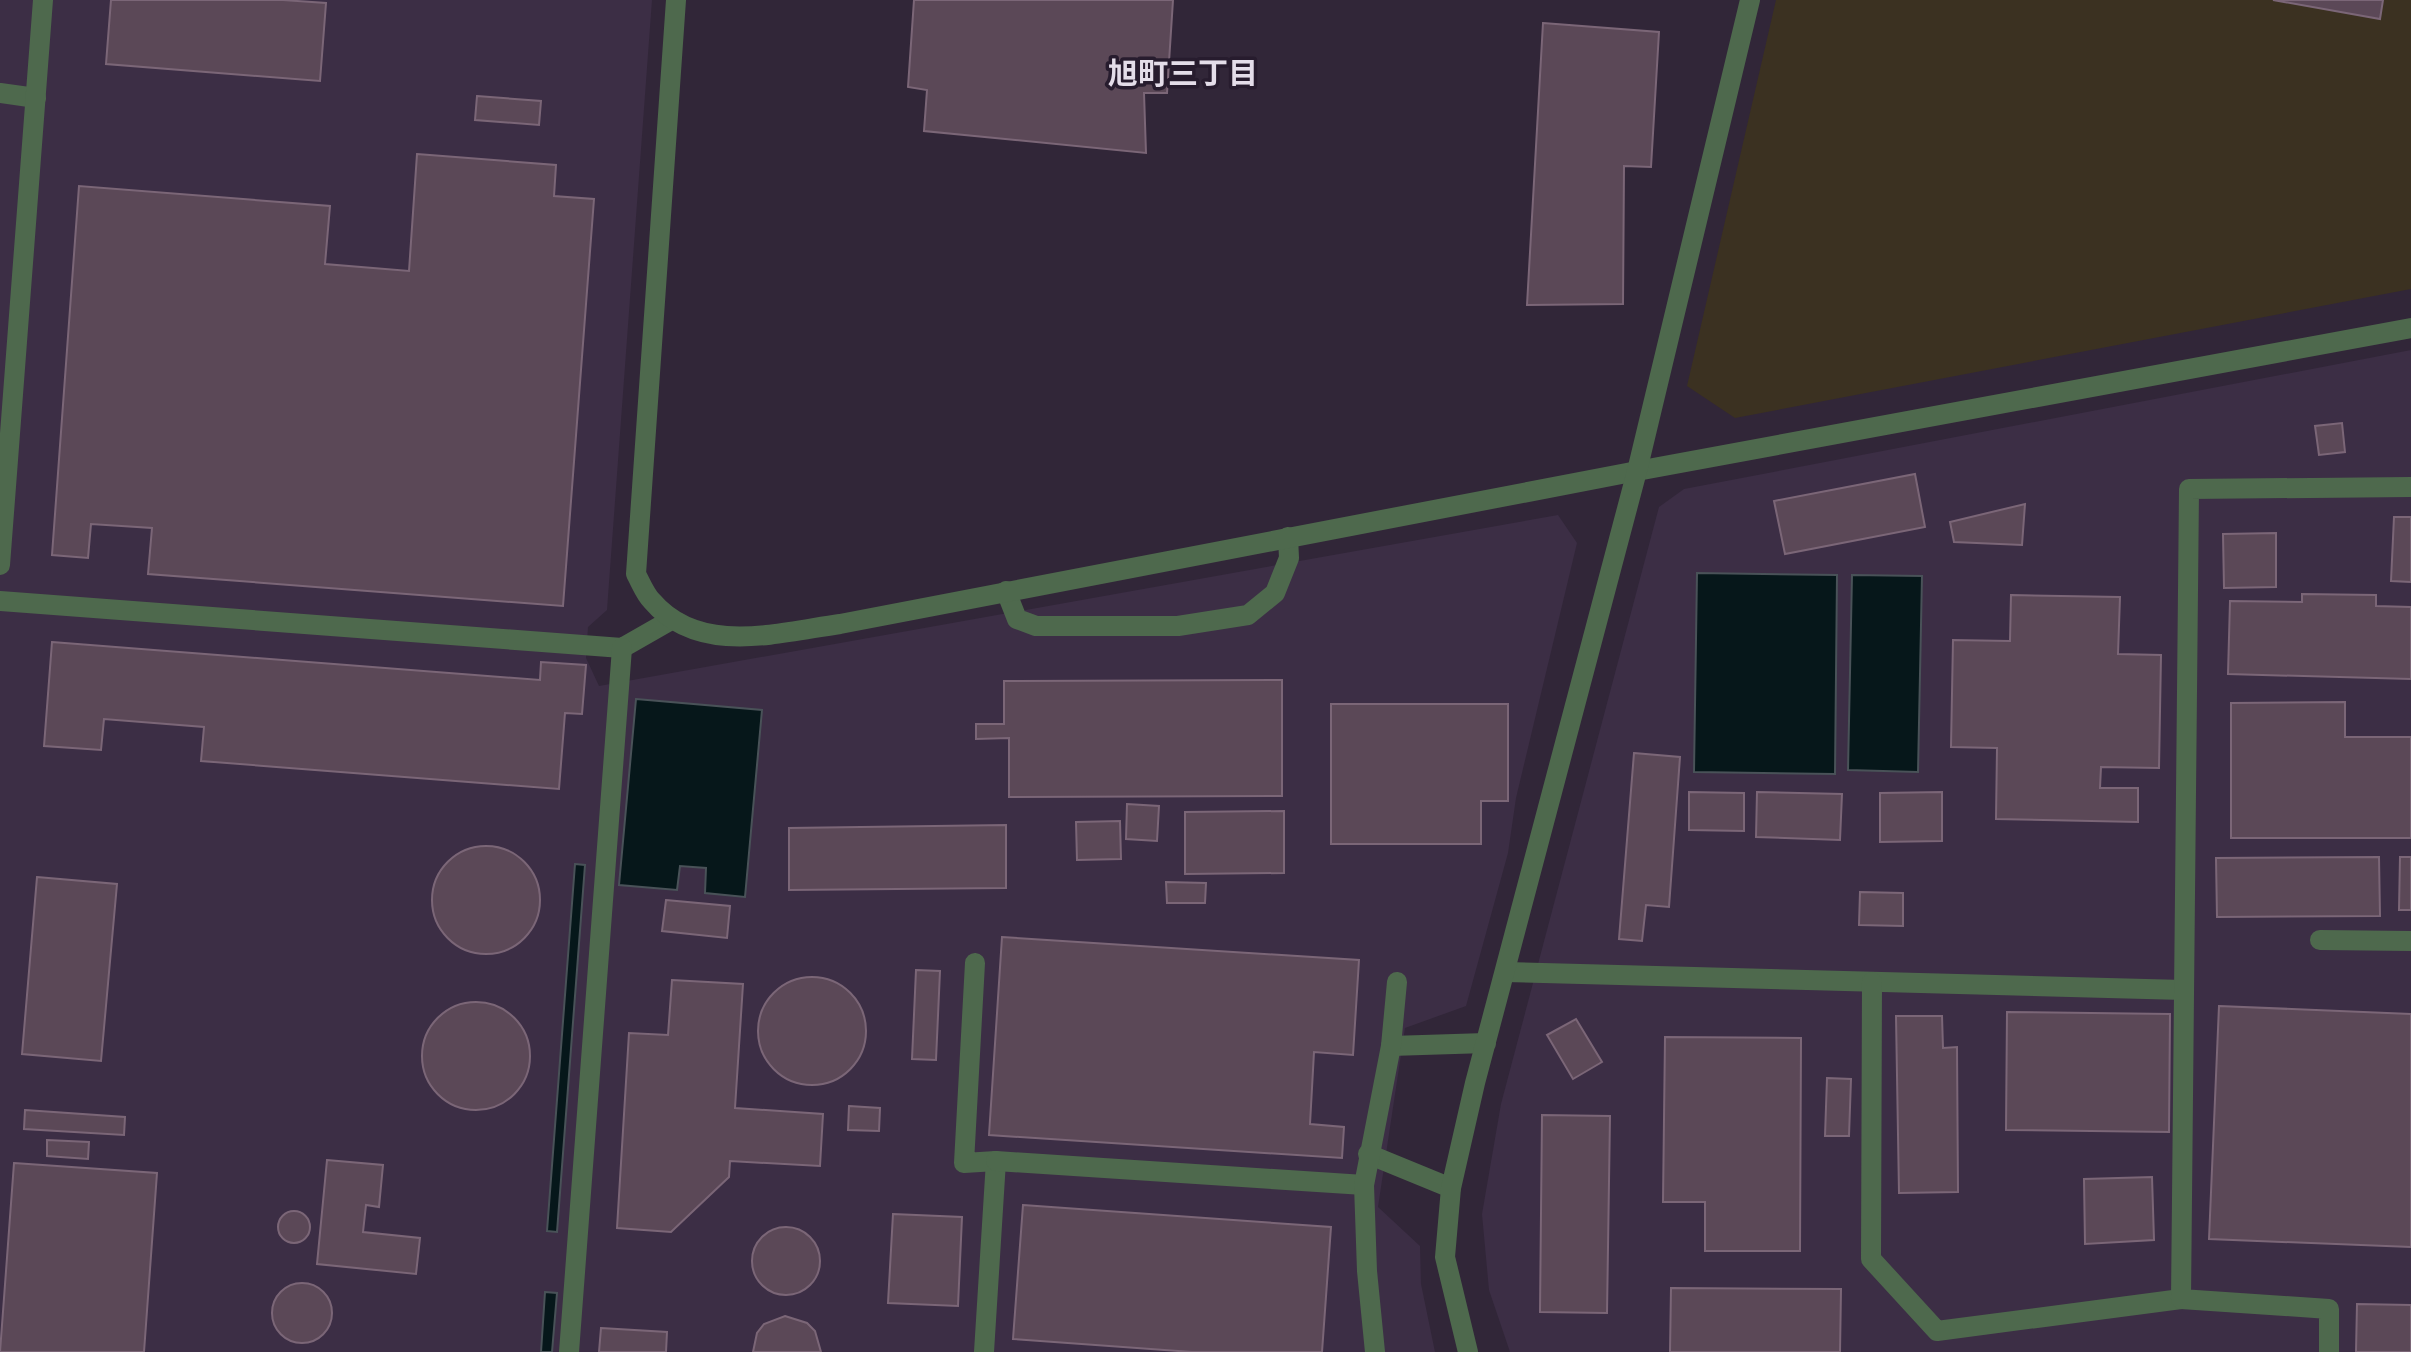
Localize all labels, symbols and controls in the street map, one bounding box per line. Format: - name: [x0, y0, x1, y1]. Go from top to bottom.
- district label: 旭町三丁目: [1108, 57, 1258, 93]

